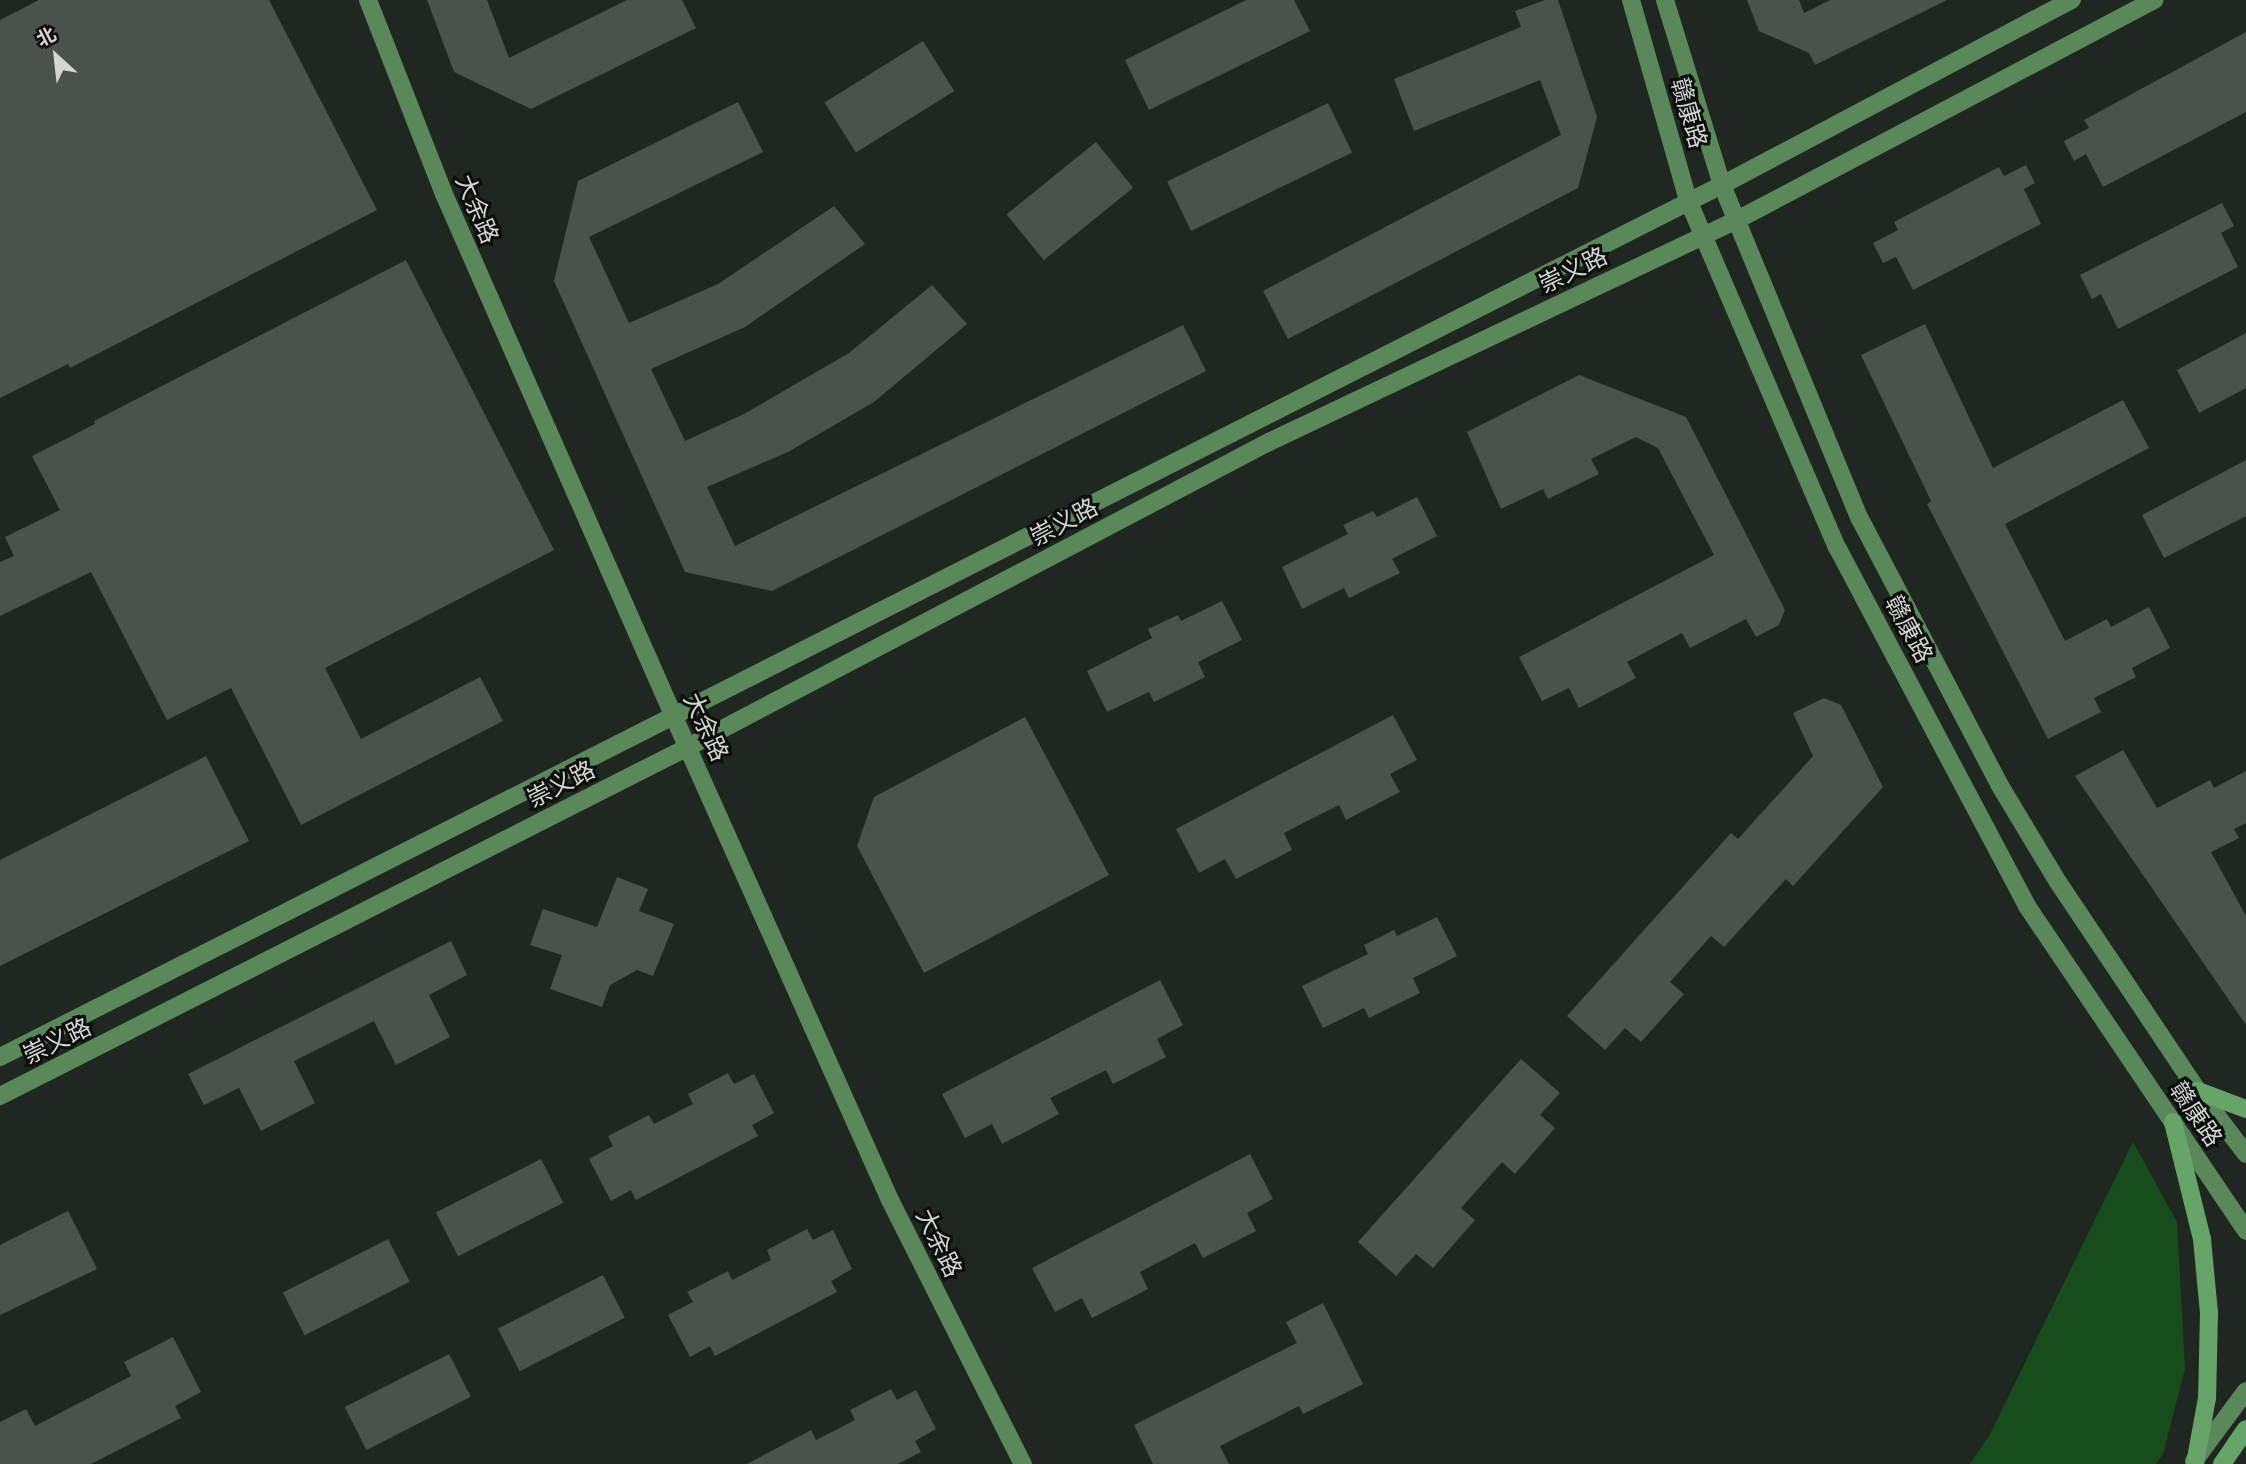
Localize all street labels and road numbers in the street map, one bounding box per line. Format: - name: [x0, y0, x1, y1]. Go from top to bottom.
- street label: 赣康路: [1665, 74, 1713, 152]
- street label: 大余路: [450, 170, 504, 248]
- street label: 崇义路: [1534, 241, 1612, 299]
- street label: 崇义路: [1025, 492, 1103, 552]
- street label: 赣康路: [1879, 590, 1939, 668]
- street label: 大余路: [678, 688, 734, 766]
- street label: 崇义路: [522, 755, 600, 813]
- street label: 崇义路: [18, 1012, 96, 1070]
- street label: 赣康路: [2164, 1076, 2228, 1152]
- street label: 大余路: [910, 1204, 968, 1282]

